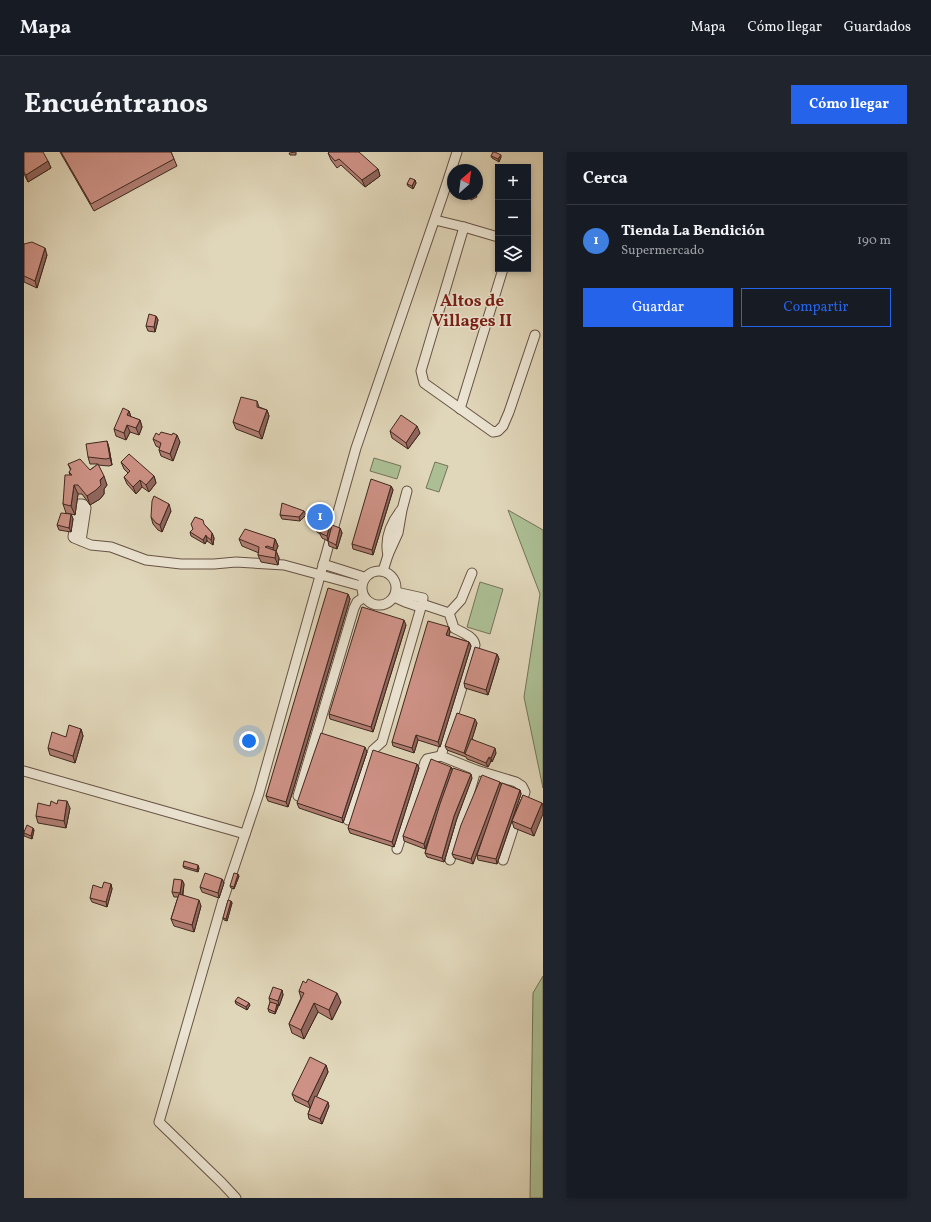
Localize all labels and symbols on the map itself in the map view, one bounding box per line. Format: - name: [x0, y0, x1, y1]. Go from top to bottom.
- north arrow: [447, 164, 483, 200]
- district label: Altos de Villages II: [432, 290, 512, 333]
- pin: 1: [307, 502, 333, 532]
- your location: [239, 731, 259, 751]

